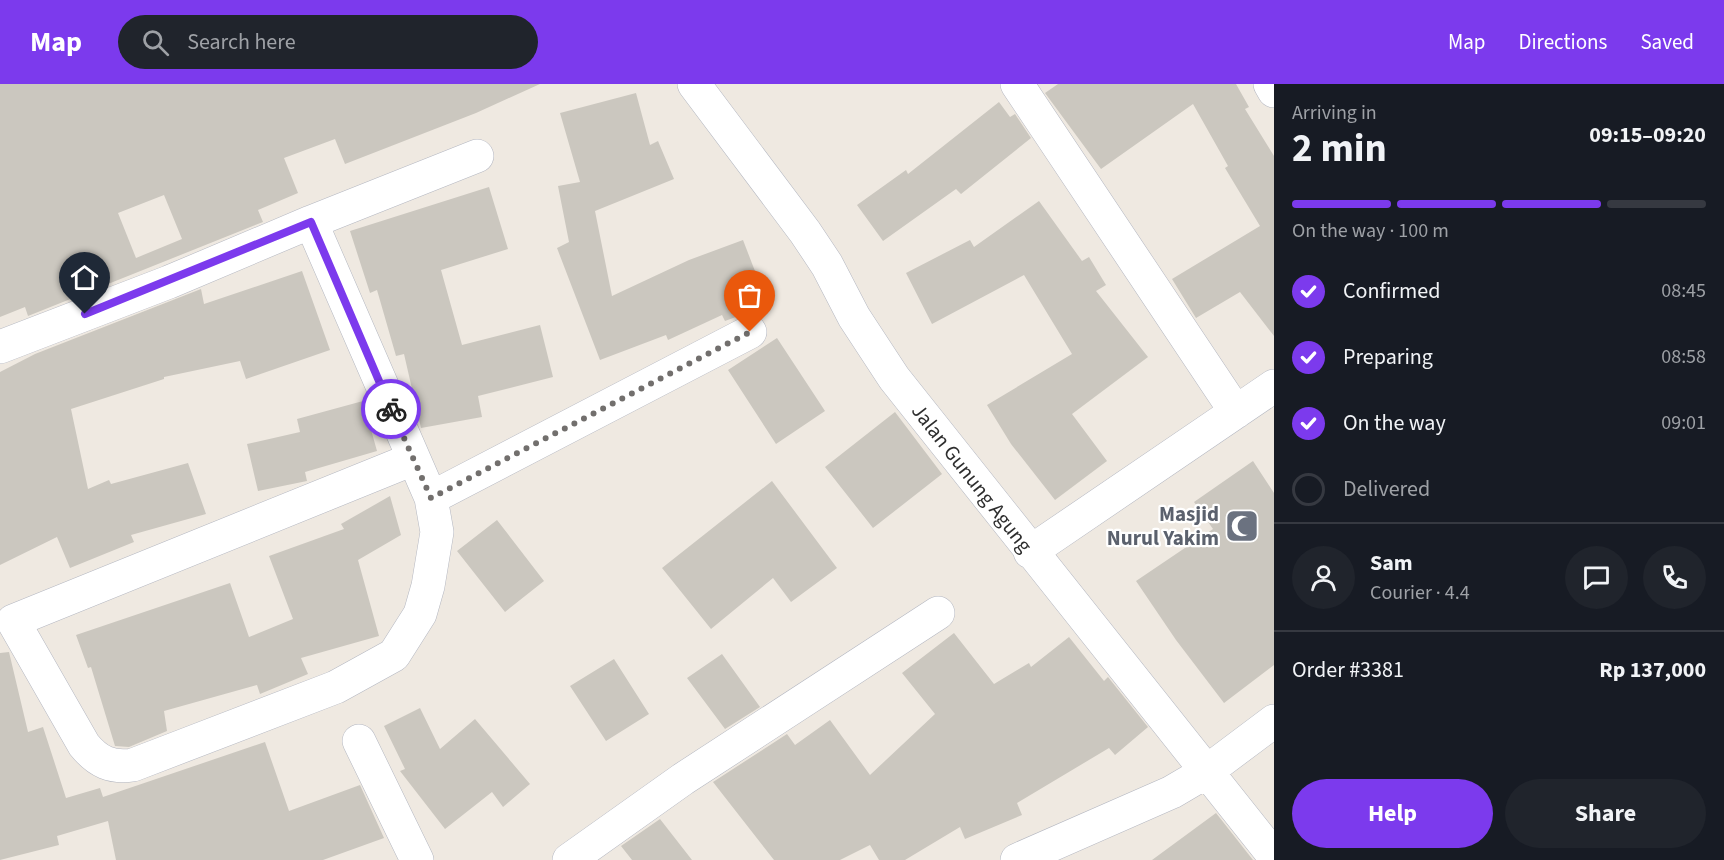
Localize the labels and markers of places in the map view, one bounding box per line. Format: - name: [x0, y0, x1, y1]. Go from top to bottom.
- pin: [59, 252, 110, 314]
- pin: [724, 270, 775, 332]
- place label: Masjid Nurul Yakim: [1107, 499, 1219, 553]
- mosque icon: Masjid Nurul Yakim: [1224, 508, 1260, 544]

